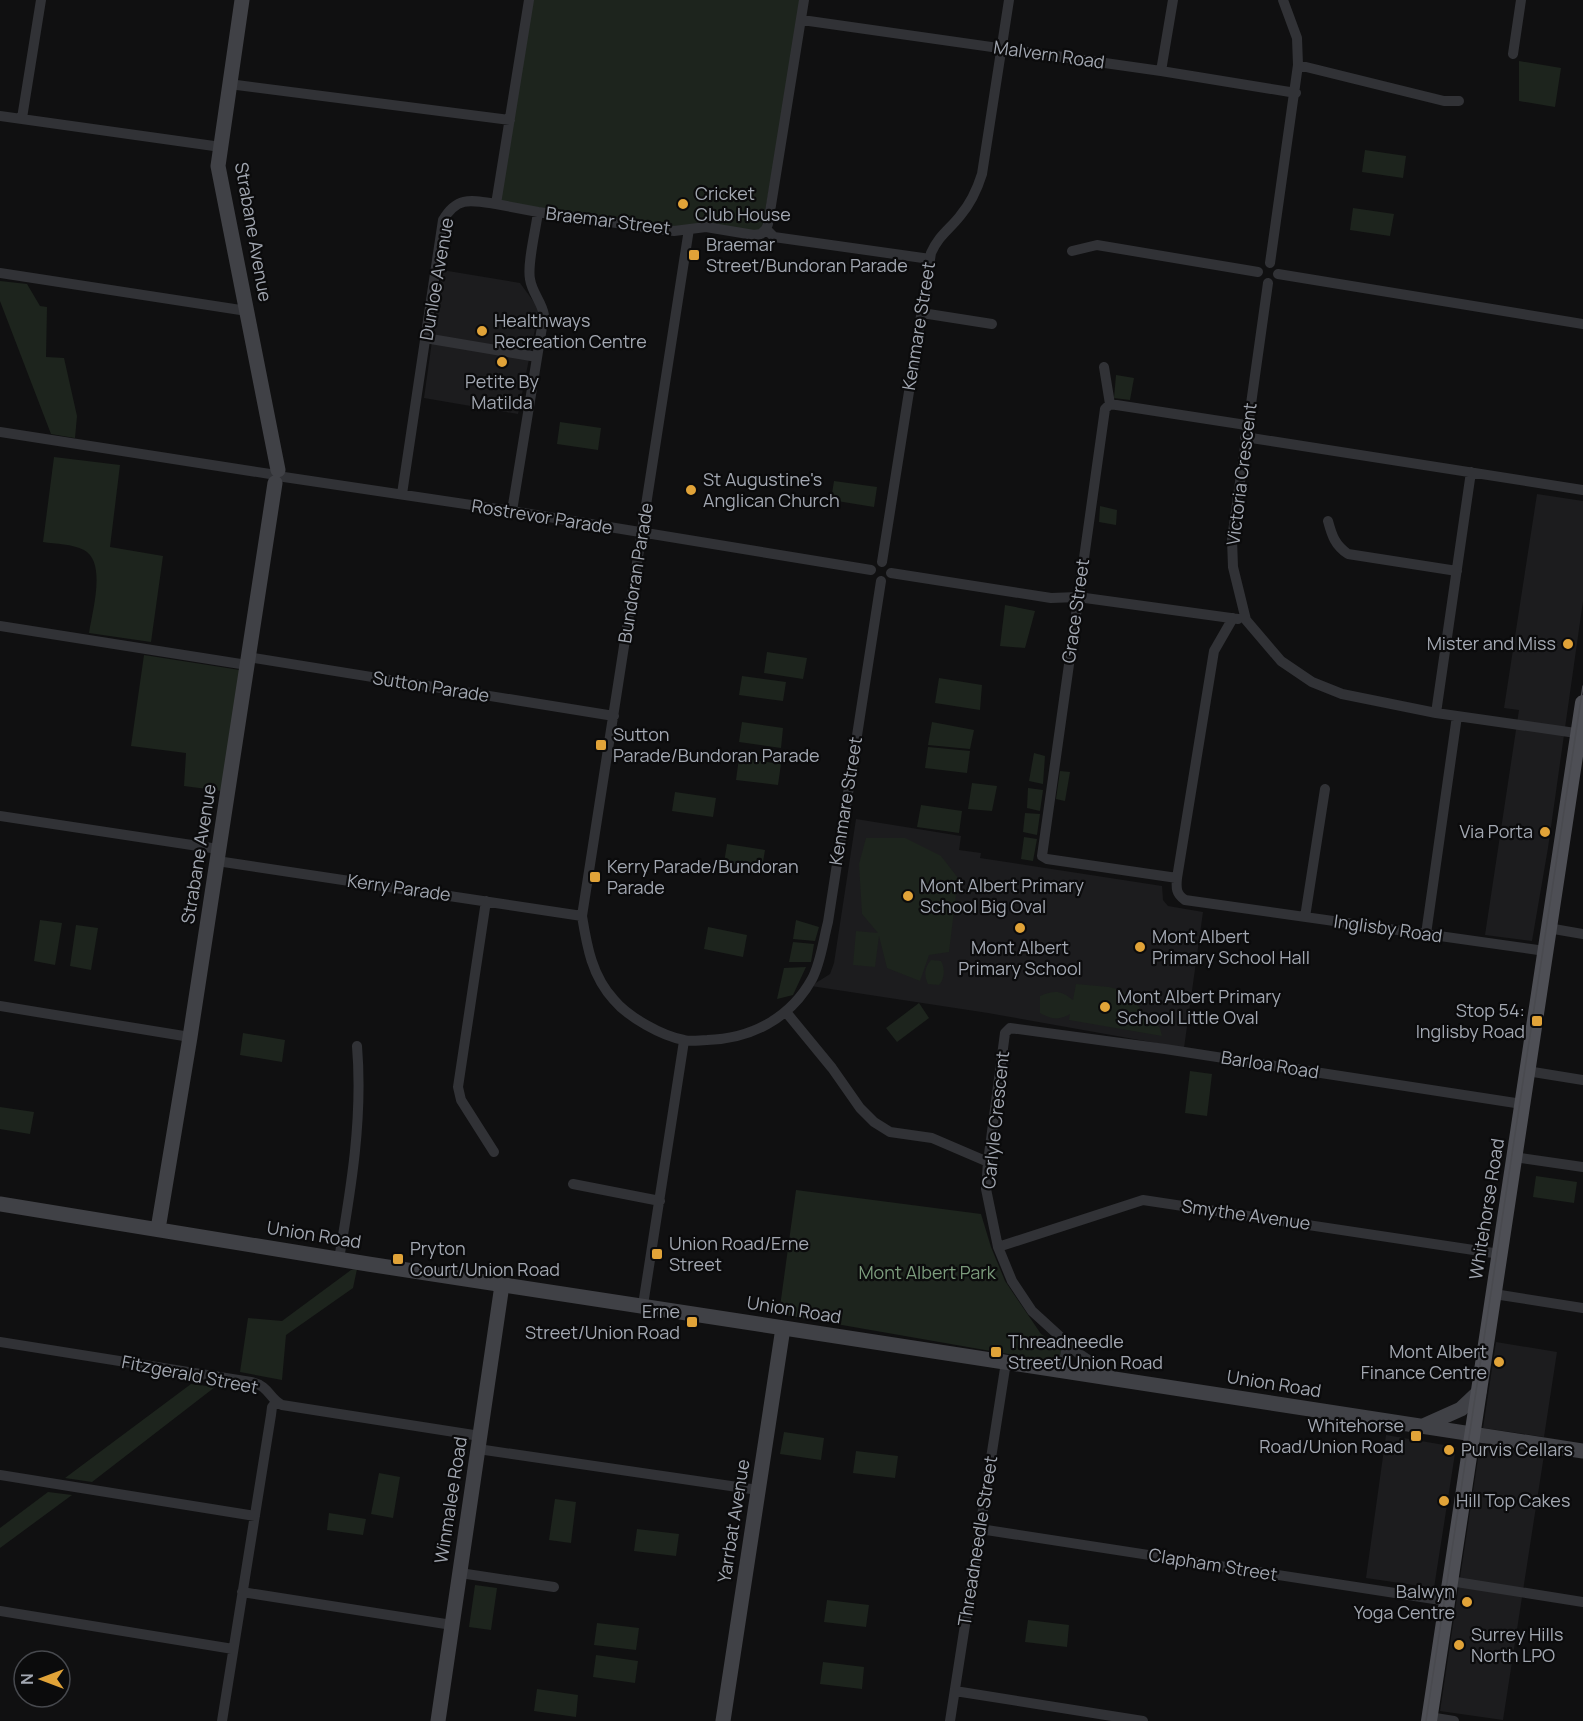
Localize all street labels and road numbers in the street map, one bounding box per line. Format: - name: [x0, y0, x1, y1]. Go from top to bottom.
- street label: Malvern Road: [992, 34, 1106, 74]
- street label: Strabane Avenue: [230, 160, 278, 304]
- street label: Braemar Street: [544, 200, 672, 240]
- street label: Dunloe Avenue: [413, 216, 459, 342]
- street label: Kenmare Street: [896, 260, 940, 392]
- street label: Victoria Crescent: [1220, 401, 1262, 547]
- street label: Rostrevor Parade: [470, 493, 614, 539]
- street label: Bundoran Parade: [612, 501, 658, 645]
- street label: Grace Street: [1056, 557, 1094, 665]
- street label: Sutton Parade: [371, 665, 491, 707]
- street label: Kenmare Street: [823, 735, 867, 867]
- street label: Strabane Avenue: [175, 782, 221, 926]
- street label: Kerry Parade: [346, 868, 452, 906]
- street label: Inglisby Road: [1332, 909, 1444, 948]
- street label: Barloa Road: [1220, 1044, 1321, 1084]
- street label: Carlyle Crescent: [976, 1050, 1014, 1190]
- street label: Whitehorse Road: [1463, 1136, 1509, 1281]
- street label: Smythe Avenue: [1180, 1193, 1312, 1235]
- street label: Union Road: [265, 1215, 363, 1253]
- street label: Union Road: [745, 1290, 843, 1328]
- street label: Fitzgerald Street: [120, 1349, 261, 1399]
- street label: Union Road: [1225, 1364, 1323, 1402]
- street label: Winmalee Road: [428, 1435, 472, 1565]
- street label: Threadneedle Street: [952, 1454, 1002, 1628]
- street label: Yarrbat Avenue: [711, 1457, 755, 1584]
- street label: Clapham Street: [1147, 1542, 1279, 1586]

